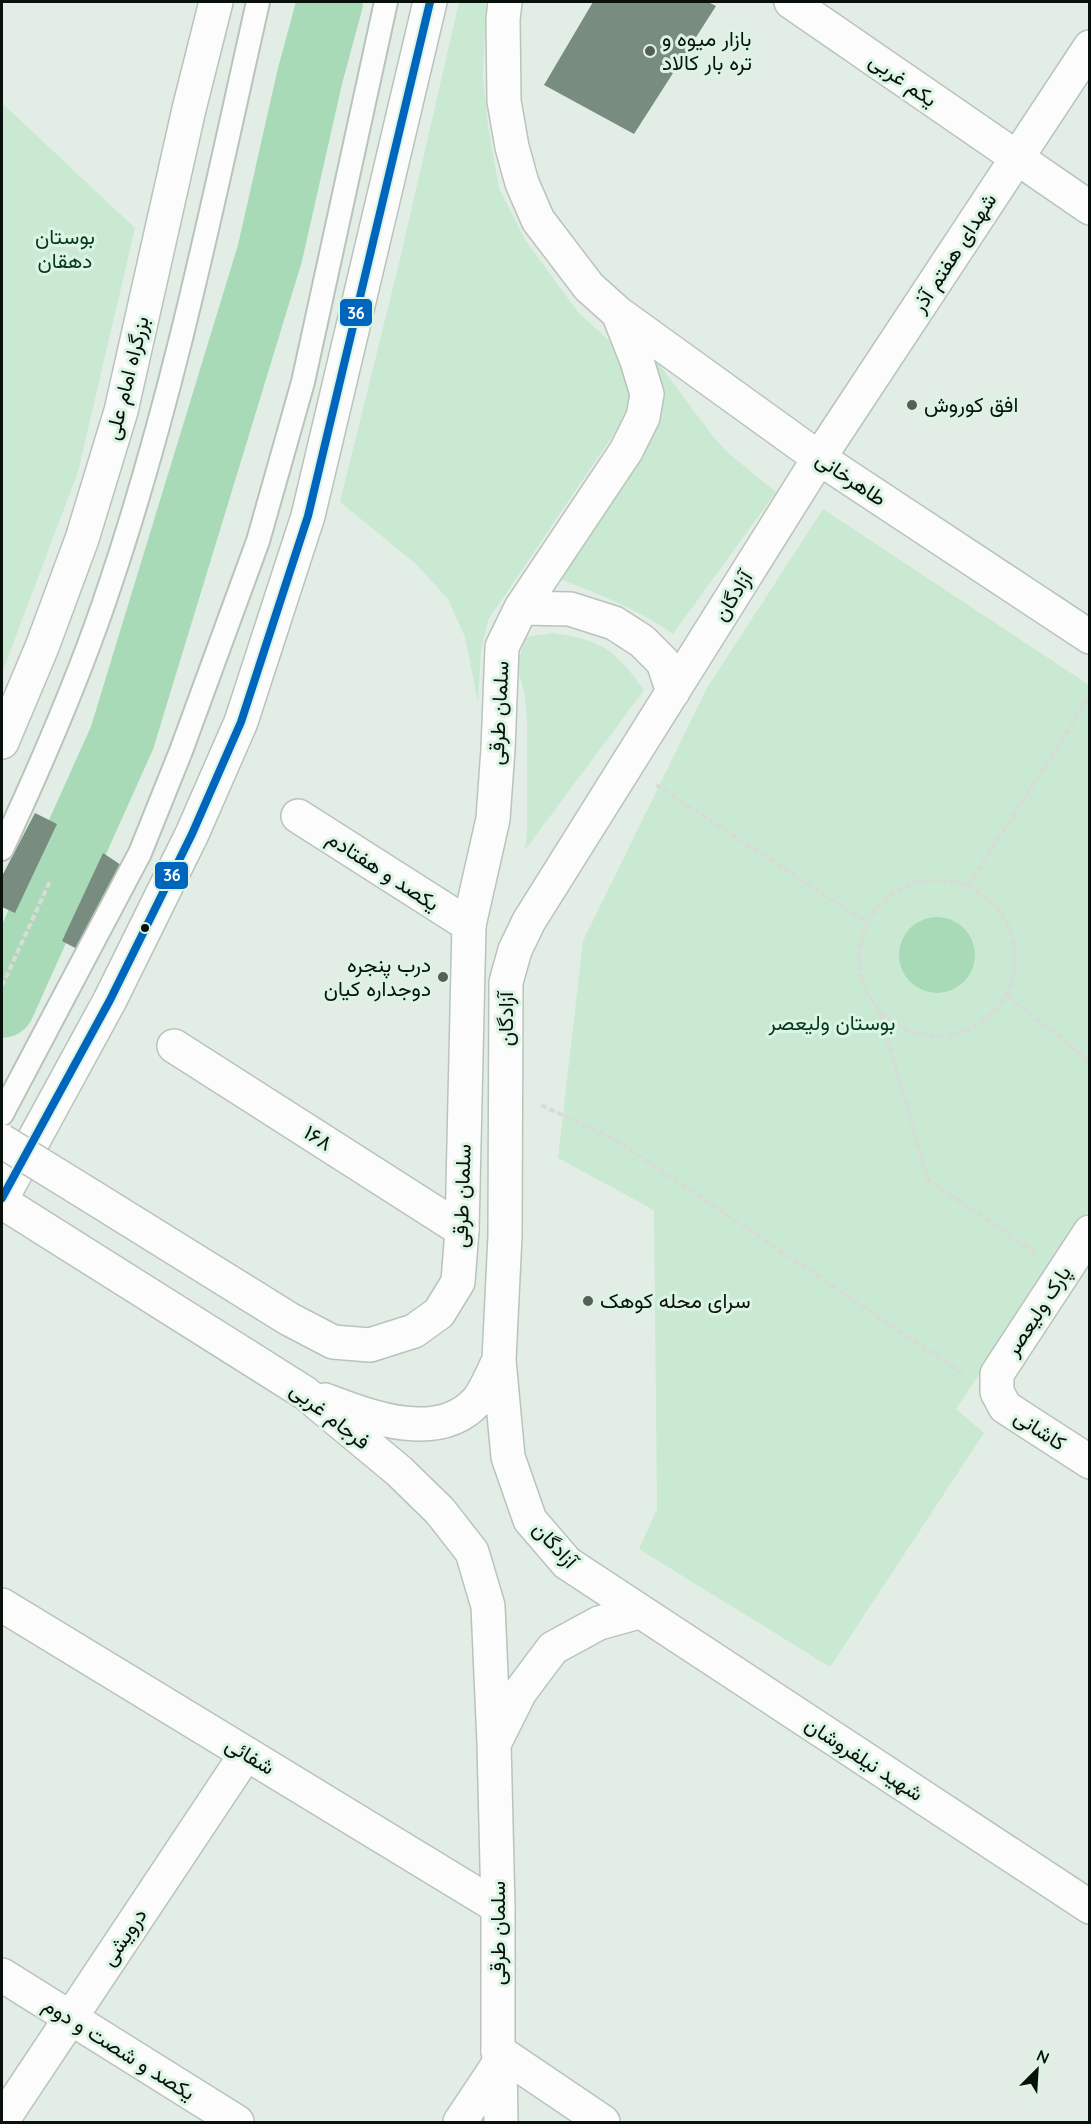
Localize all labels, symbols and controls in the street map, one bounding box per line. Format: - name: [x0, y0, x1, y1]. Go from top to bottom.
- place label: بازار میوه و تره بار کالاد: [662, 25, 752, 76]
- marker: بازار میوه و تره بار کالاد: [643, 44, 657, 58]
- street label: یکم غربی: [864, 47, 942, 113]
- street label: شهدای هفتم آذر: [904, 188, 1003, 319]
- park label: بوستان دهقان: [35, 223, 95, 273]
- line badge: 36: [339, 298, 373, 327]
- text: 36: [347, 303, 365, 323]
- street label: بزرگراه امام علی: [98, 313, 156, 443]
- place label: افق کوروش: [924, 391, 1018, 418]
- marker: افق کوروش: [905, 398, 919, 412]
- street label: طاهرخانی: [811, 445, 892, 512]
- street label: آزادگان: [707, 564, 760, 626]
- street label: سلمان طرقی: [482, 660, 515, 766]
- street label: یکصد و هفتادم: [322, 824, 444, 918]
- line badge: 36: [154, 861, 189, 890]
- text: 36: [163, 865, 181, 885]
- unlabelled marker: [139, 922, 151, 934]
- place label: درب پنجره دوجداره کیان: [324, 951, 431, 1002]
- marker: درب پنجره دوجداره کیان: [436, 970, 450, 984]
- street label: آزادگان: [492, 990, 519, 1046]
- park label: بوستان ولیعصر: [768, 1009, 895, 1036]
- street label: ۱۶۸: [299, 1119, 338, 1156]
- street label: سلمان طرقی: [446, 1143, 477, 1249]
- street label: پارک ولیعصر: [998, 1260, 1078, 1362]
- place label: سرای محله کوهک: [600, 1287, 751, 1314]
- marker: سرای محله کوهک: [581, 1294, 595, 1308]
- street label: فرجام غربی: [284, 1376, 376, 1456]
- street label: کاشانی: [1010, 1403, 1071, 1455]
- street label: آزادگان: [527, 1516, 585, 1575]
- street label: شهید نیلفروشان: [800, 1710, 929, 1807]
- street label: شفائی: [221, 1730, 280, 1780]
- street label: سلمان طرقی: [484, 1881, 511, 1985]
- street label: درویشی: [94, 1903, 153, 1971]
- street label: یکصد و شصت و دوم: [38, 1991, 200, 2107]
- north arrow: [1007, 2040, 1067, 2100]
- text: N: [1034, 2045, 1053, 2068]

